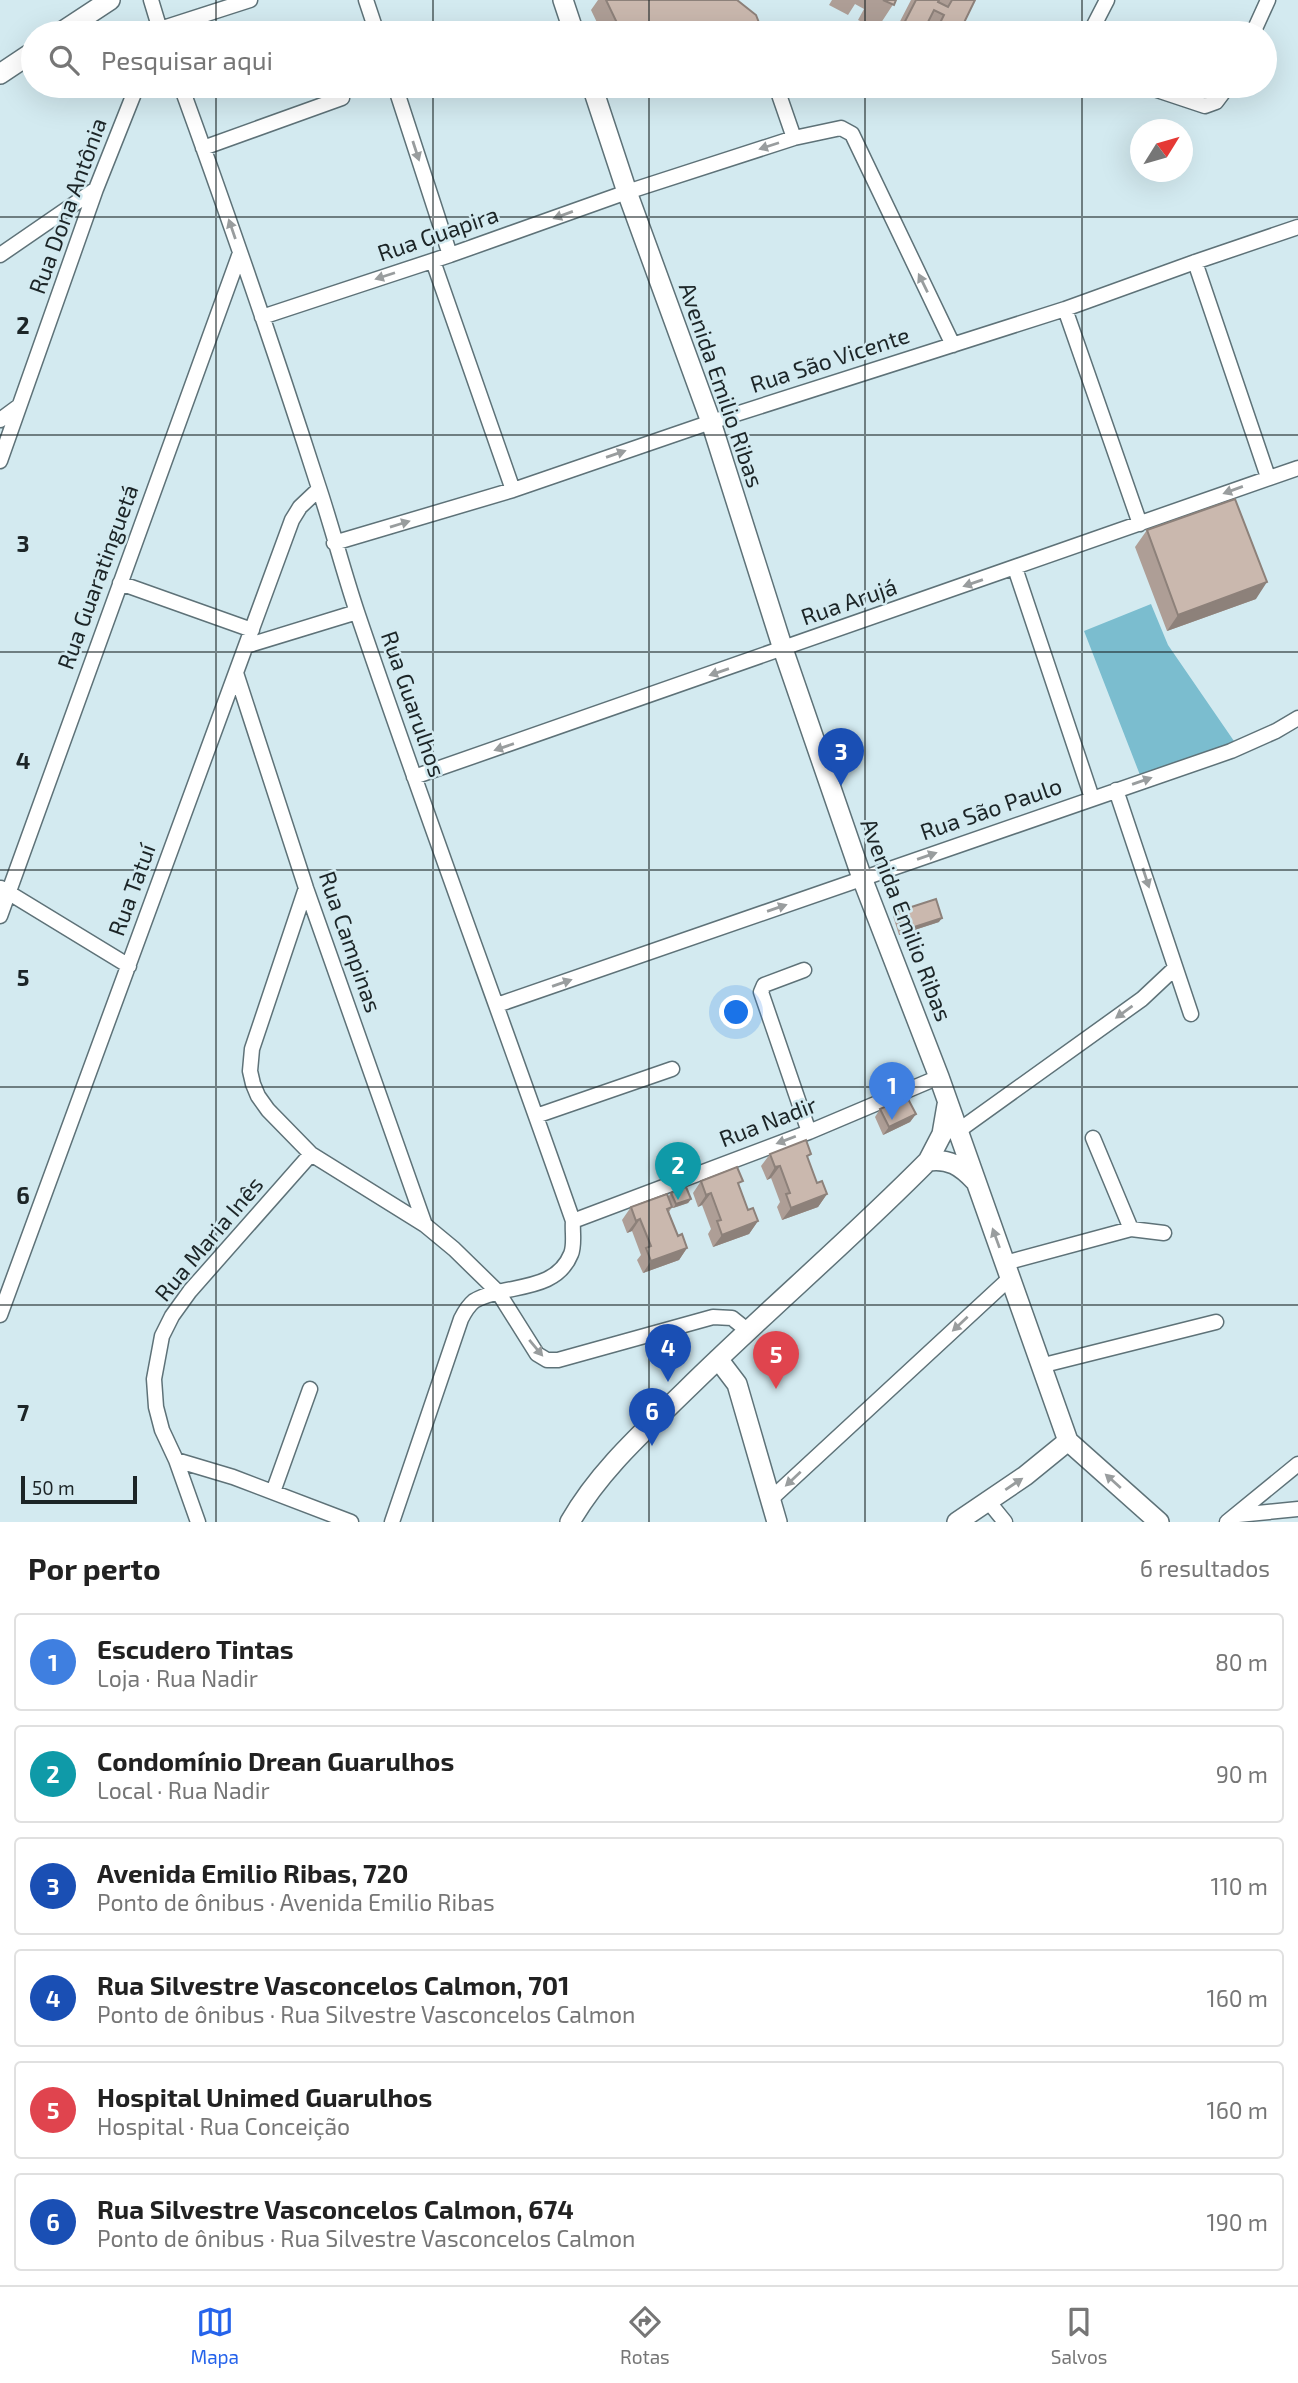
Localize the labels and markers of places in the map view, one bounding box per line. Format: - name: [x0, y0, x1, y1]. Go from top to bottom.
- pin: 3: [818, 728, 864, 786]
- pin: 1: [869, 1062, 915, 1120]
- pin: 2: [655, 1142, 701, 1200]
- pin: 4: [645, 1324, 691, 1382]
- pin: 5: [753, 1331, 799, 1389]
- pin: 6: [629, 1388, 675, 1446]

